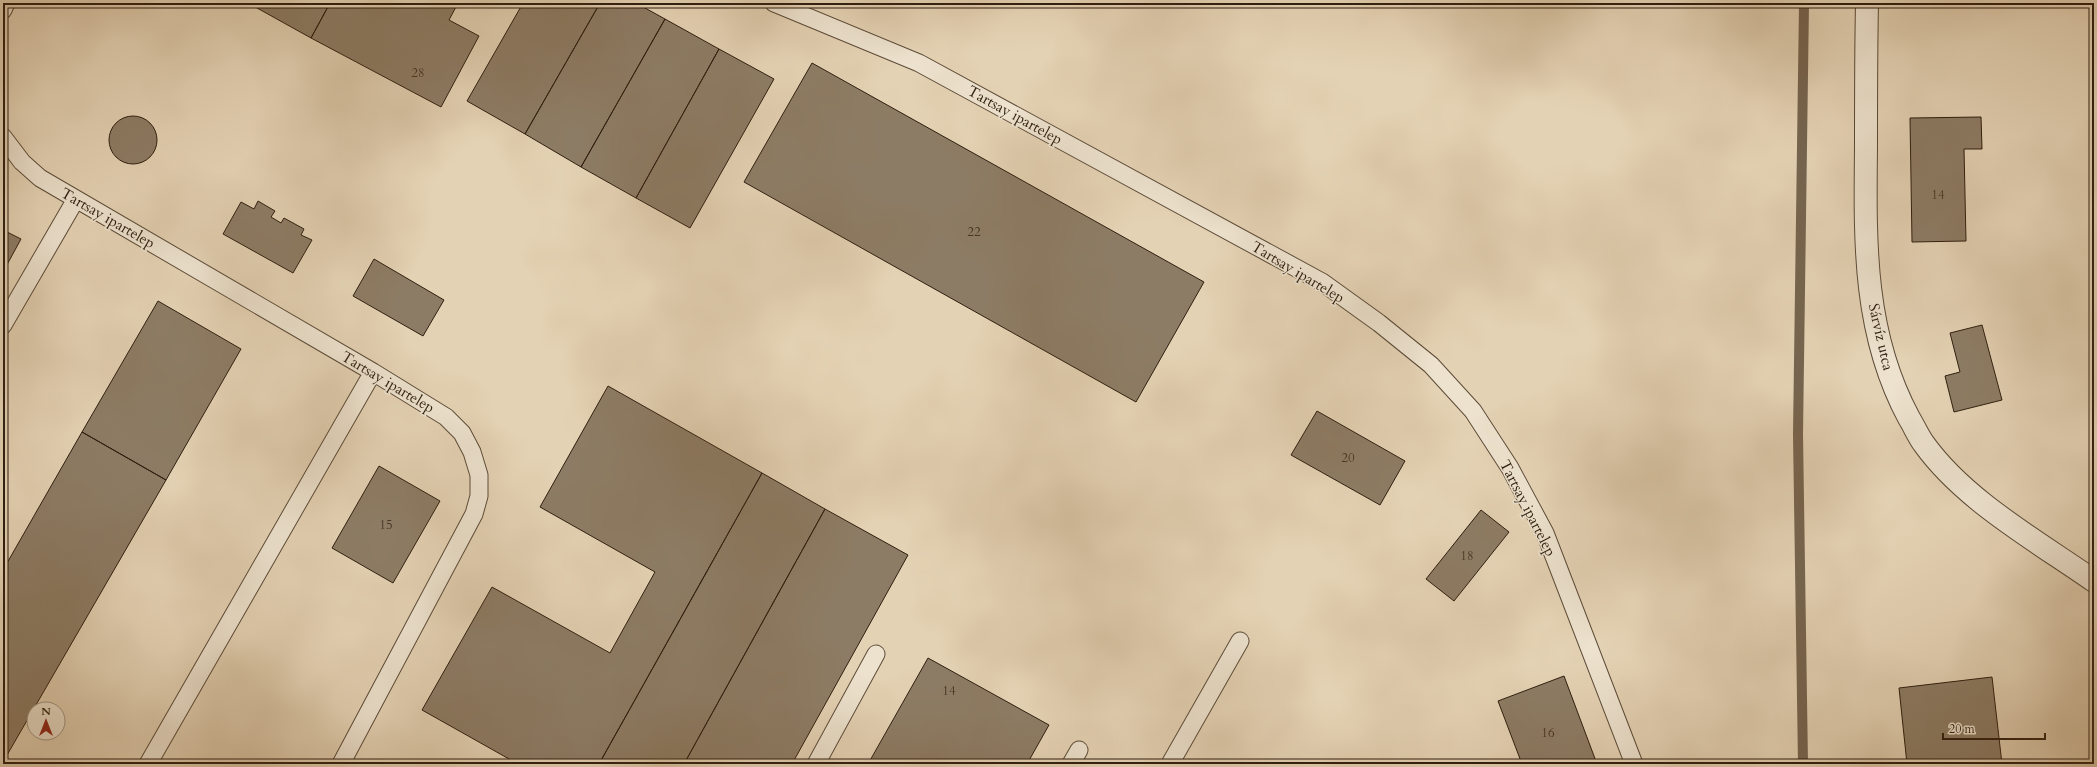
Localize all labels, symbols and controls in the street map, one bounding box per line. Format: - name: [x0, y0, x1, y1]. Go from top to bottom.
- house number: 28: [411, 64, 425, 82]
- street label: Tartsay ipartelep: [964, 81, 1066, 149]
- street label: Tartsay ipartelep: [57, 183, 159, 253]
- house number: 14: [1931, 186, 1945, 204]
- house number: 22: [967, 223, 981, 241]
- street label: Tartsay ipartelep: [1248, 236, 1348, 308]
- street label: Sárvíz utca: [1864, 301, 1899, 373]
- street label: Tartsay ipartelep: [338, 346, 438, 418]
- house number: 20: [1341, 449, 1355, 467]
- street label: Tartsay ipartelep: [1495, 456, 1561, 560]
- house number: 15: [379, 516, 393, 534]
- house number: 18: [1460, 547, 1474, 565]
- house number: 14: [942, 682, 956, 700]
- north arrow: [26, 701, 66, 741]
- text: N: [41, 704, 51, 719]
- scale bar: [1943, 715, 2045, 741]
- text: 20 m: [1949, 721, 1976, 737]
- house number: 16: [1541, 724, 1555, 742]

